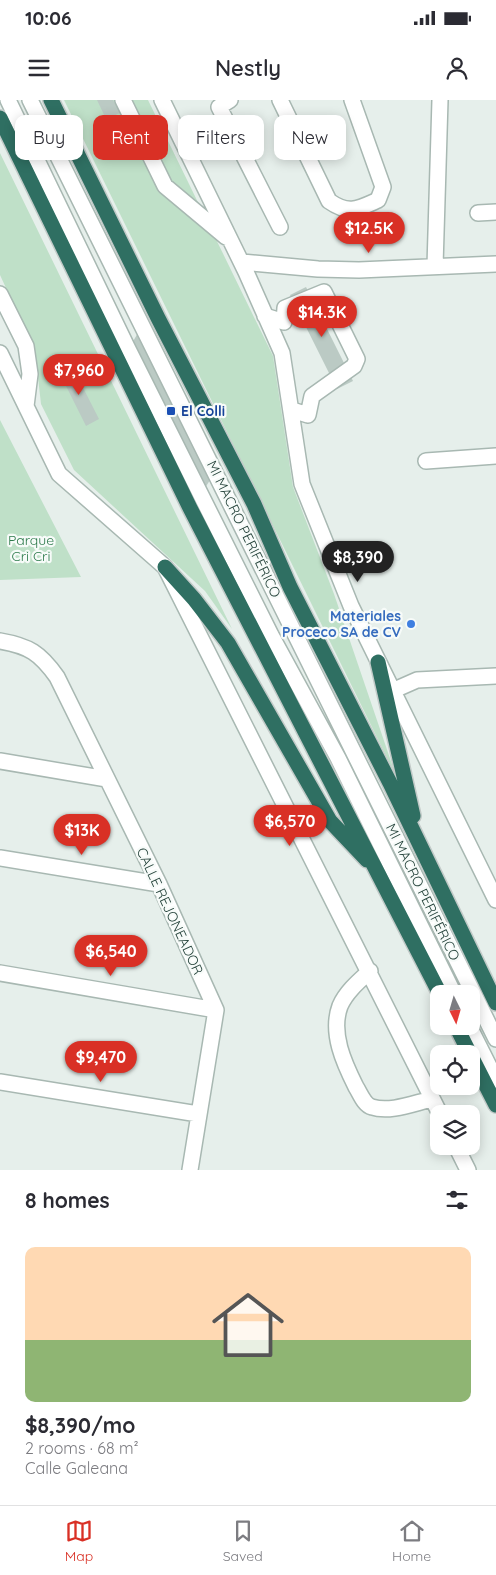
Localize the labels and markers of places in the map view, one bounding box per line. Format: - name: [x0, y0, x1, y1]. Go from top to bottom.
- pin: $12.5K: [328, 212, 410, 254]
- pin: $14.3K: [281, 296, 363, 338]
- pin: $7,960: [38, 354, 120, 396]
- place label: El Colli: [181, 402, 225, 420]
- marker: El Colli: [165, 405, 177, 417]
- pin: $8,390: [317, 540, 399, 583]
- place label: Materiales Proceco SA de CV: [282, 607, 402, 641]
- marker: Materiales Proceco SA de CV: [405, 618, 417, 630]
- pin: $6,570: [249, 804, 331, 847]
- pin: $13K: [52, 814, 112, 856]
- pin: $6,540: [70, 934, 152, 977]
- pin: $9,470: [60, 1040, 142, 1083]

